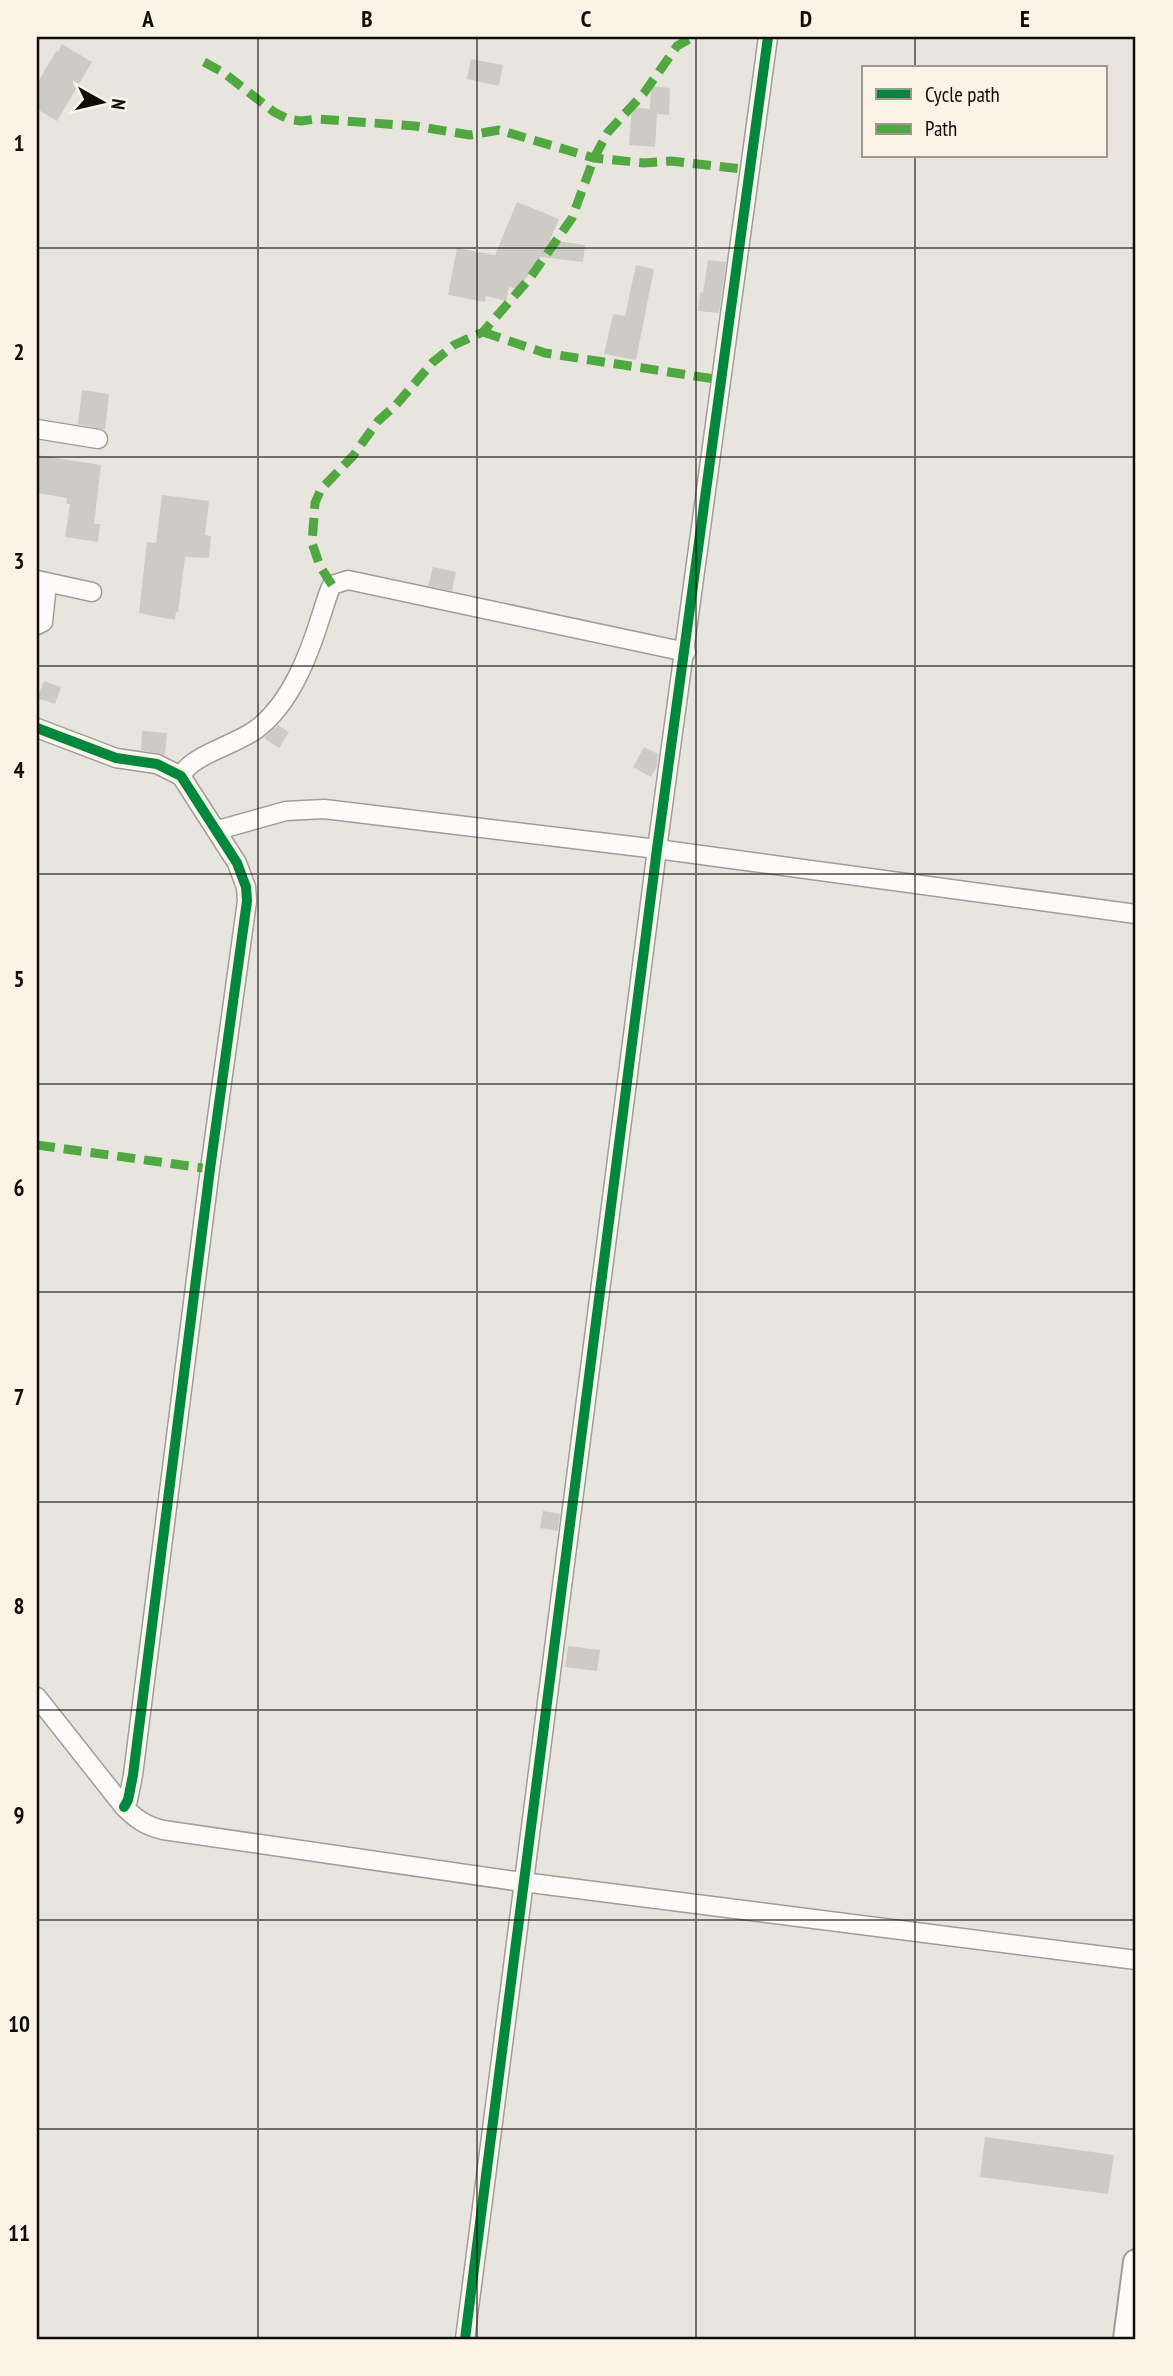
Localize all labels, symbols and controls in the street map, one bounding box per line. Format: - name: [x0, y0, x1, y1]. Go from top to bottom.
- text: A: [141, 4, 154, 33]
- text: B: [361, 4, 373, 33]
- text: C: [581, 4, 592, 33]
- text: D: [800, 4, 812, 33]
- text: E: [1020, 4, 1030, 33]
- north arrow: [66, 66, 136, 136]
- legend: [862, 66, 1106, 158]
- text: Cycle path: [925, 81, 1000, 108]
- text: N: [106, 98, 131, 111]
- text: Path: [925, 115, 957, 142]
- text: 1: [14, 128, 25, 157]
- text: 2: [14, 337, 25, 366]
- text: 3: [14, 546, 25, 575]
- text: 4: [14, 755, 25, 784]
- text: 5: [14, 964, 25, 993]
- text: 6: [14, 1173, 25, 1202]
- text: 7: [14, 1382, 25, 1411]
- text: 8: [14, 1591, 25, 1620]
- text: 9: [14, 1800, 25, 1829]
- text: 10: [8, 2009, 30, 2038]
- text: 11: [8, 2218, 30, 2247]

